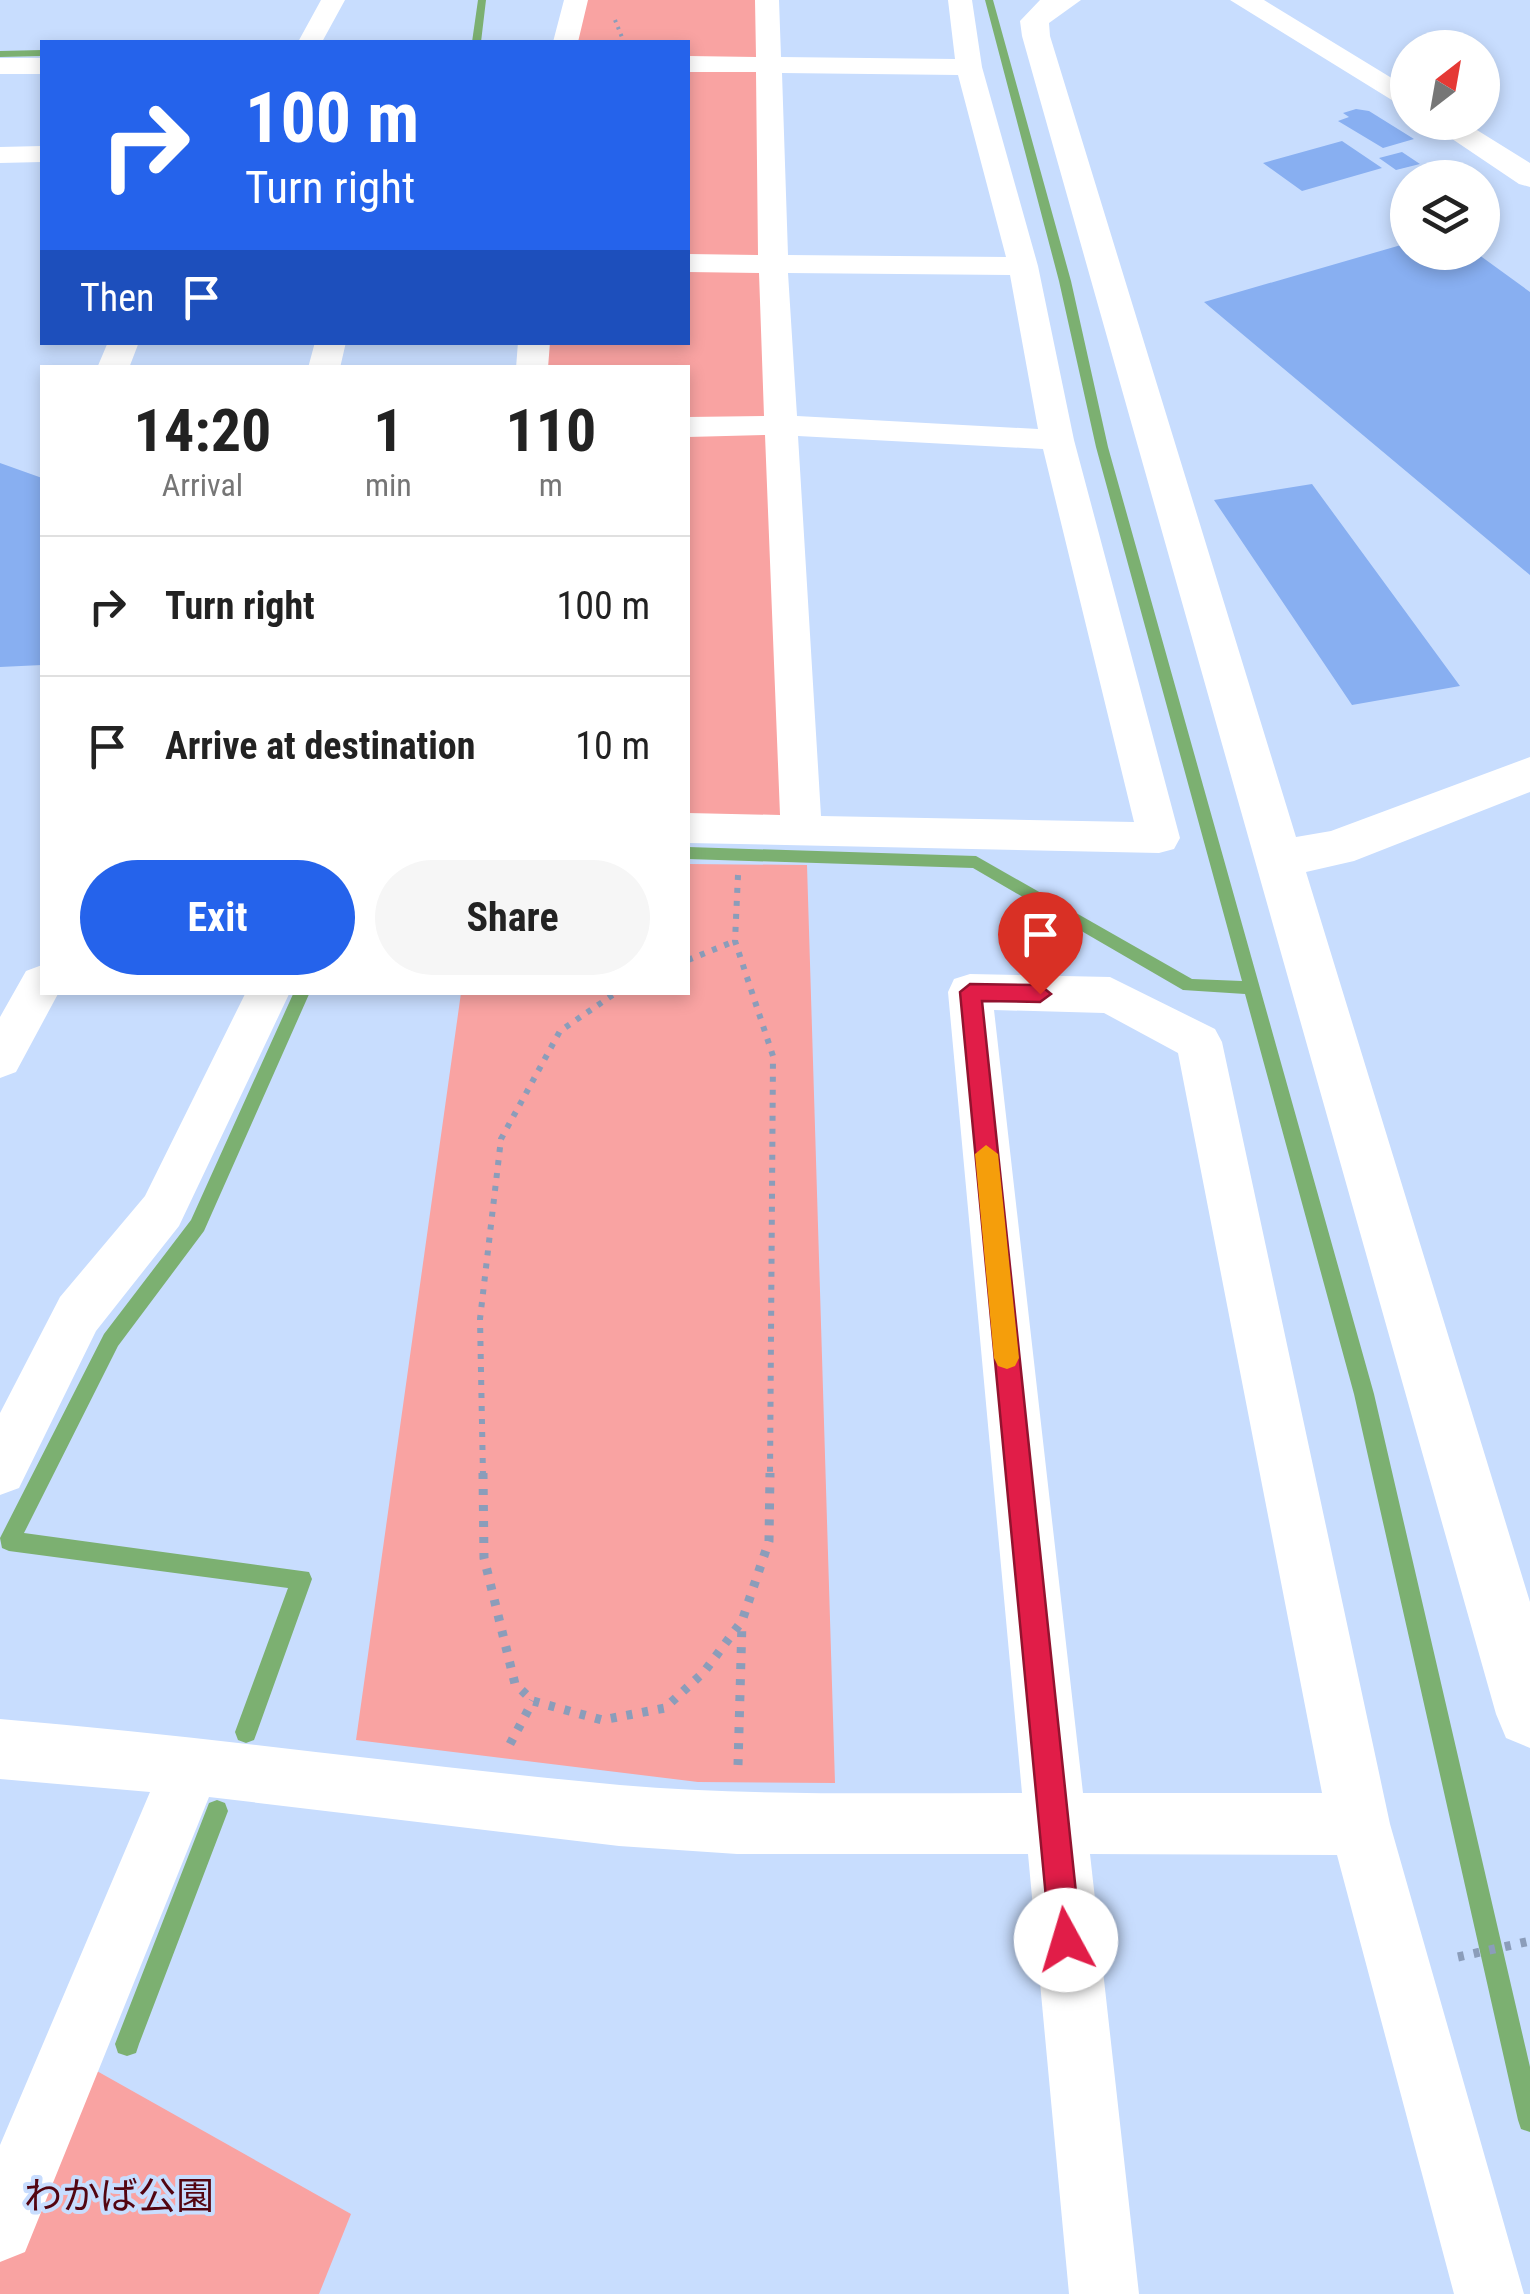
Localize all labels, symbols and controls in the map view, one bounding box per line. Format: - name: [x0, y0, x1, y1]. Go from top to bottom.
- north arrow: [1390, 30, 1500, 140]
- map controls: [1390, 30, 1500, 270]
- text: 100 m: [245, 77, 419, 159]
- icon: right: [80, 80, 210, 210]
- button: layers: [1390, 160, 1500, 270]
- text: Turn right: [245, 161, 415, 214]
- icon: arrive: [174, 270, 229, 325]
- text: Then: [80, 276, 154, 320]
- text: 14:20: [134, 395, 271, 466]
- text: 1: [373, 395, 404, 466]
- text: 110: [505, 395, 596, 466]
- text: Arrival: [162, 466, 243, 504]
- text: min: [365, 466, 412, 504]
- text: m: [539, 466, 563, 504]
- icon: right: [80, 579, 135, 634]
- text: Turn right: [165, 584, 315, 628]
- text: 100 m: [556, 584, 650, 628]
- icon: arrive: [80, 719, 135, 774]
- text: Arrive at destination: [165, 724, 475, 768]
- text: 10 m: [575, 724, 650, 768]
- button: Exit: [80, 860, 355, 975]
- button: Share: [375, 860, 650, 975]
- pin: [998, 892, 1083, 995]
- icon: arrive: [1013, 907, 1068, 962]
- position arrow: [1014, 1888, 1118, 1992]
- park label: わかば公園: [24, 2174, 214, 2218]

